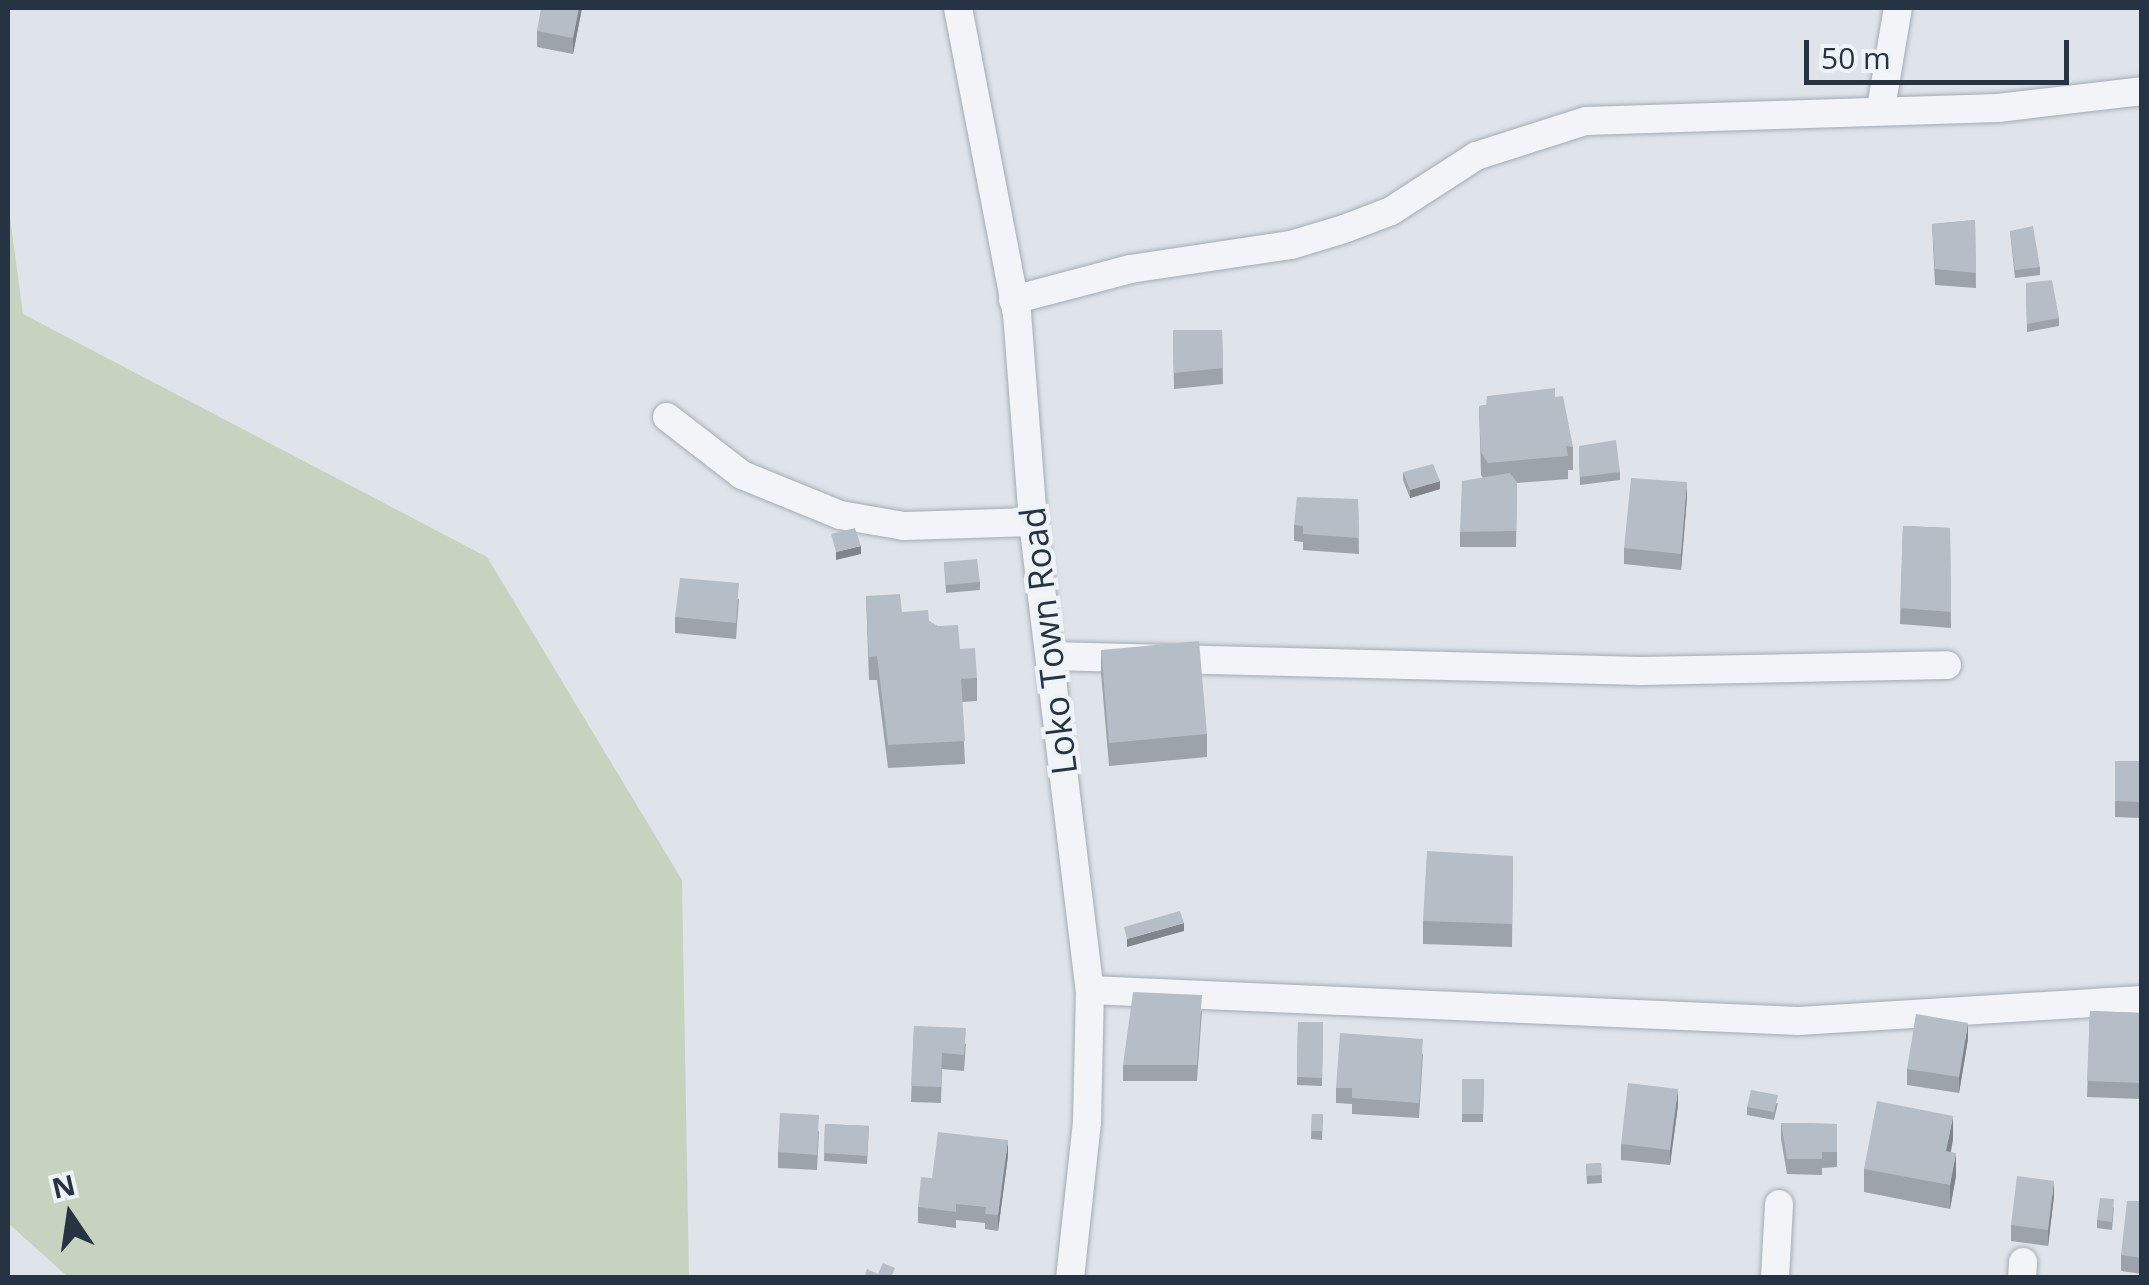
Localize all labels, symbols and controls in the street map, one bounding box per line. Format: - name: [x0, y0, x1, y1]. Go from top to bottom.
- scale bar: [1809, 20, 2074, 82]
- text: 50 m: [1821, 37, 1891, 78]
- street label: Loko Town Road: [1011, 505, 1085, 777]
- north arrow: [20, 1165, 120, 1265]
- text: N: [48, 1165, 79, 1207]

